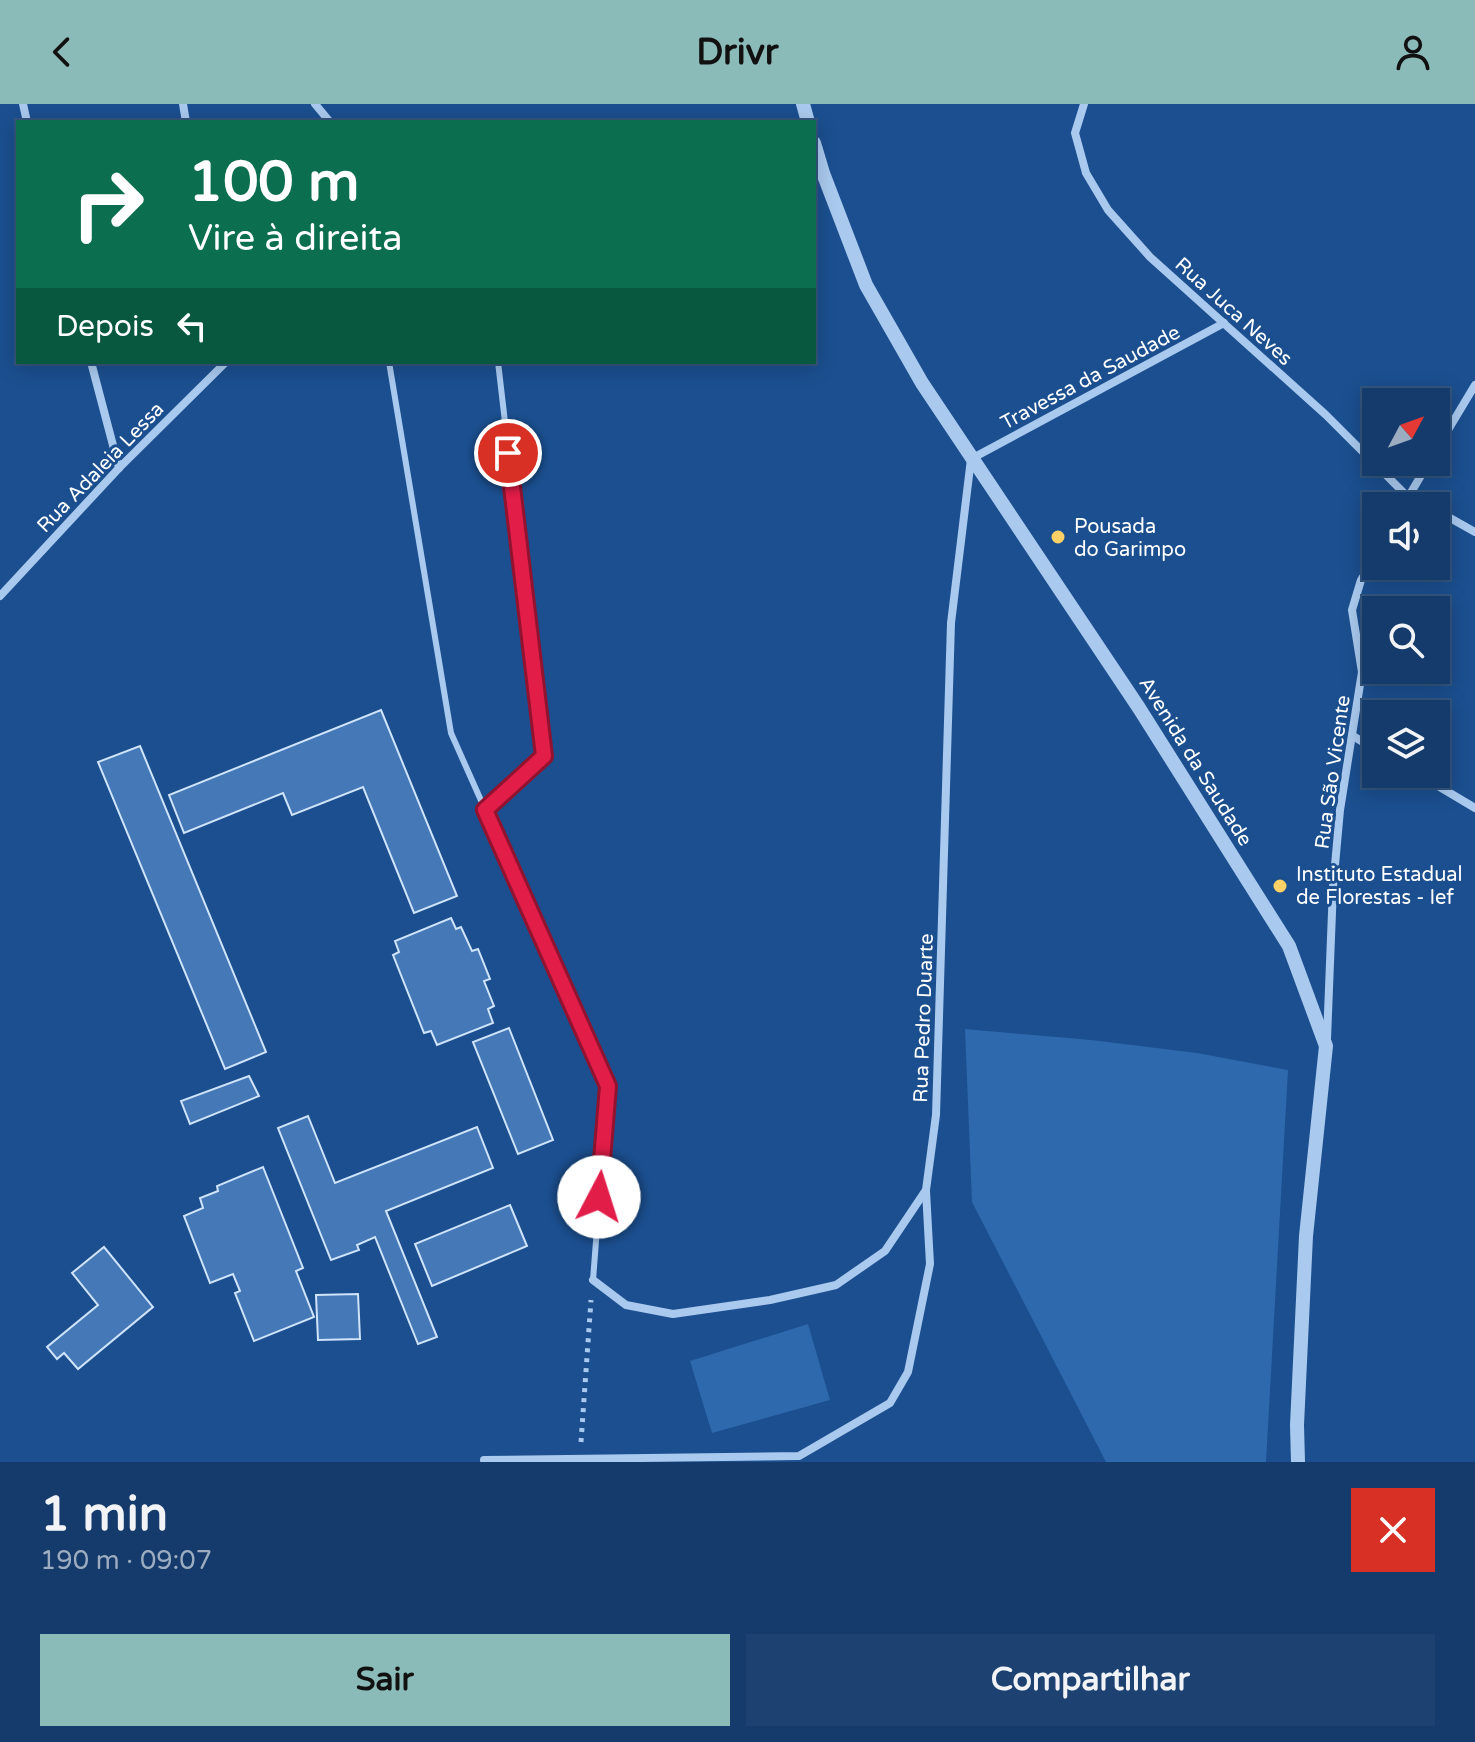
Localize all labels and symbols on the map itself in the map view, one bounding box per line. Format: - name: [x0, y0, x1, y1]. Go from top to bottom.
- street label: Rua Juca Neves: [1170, 253, 1297, 371]
- street label: Travessa da Saudade: [997, 320, 1184, 435]
- north arrow: [1362, 388, 1450, 476]
- street label: Rua Adaleia Lessa: [32, 397, 169, 538]
- pin: [474, 419, 542, 487]
- place label: Pousada do Garimpo: [1074, 515, 1186, 562]
- marker: Pousada do Garimpo: [1049, 528, 1067, 546]
- street label: Avenida da Saudade: [1133, 673, 1257, 850]
- street label: Rua São Vicente: [1310, 694, 1356, 851]
- place label: Instituto Estadual de Florestas - Ief: [1296, 863, 1463, 910]
- marker: Instituto Estadual de Florestas - Ief: [1271, 877, 1289, 895]
- street label: Rua Pedro Duarte: [909, 933, 939, 1103]
- position arrow: [557, 1155, 641, 1239]

